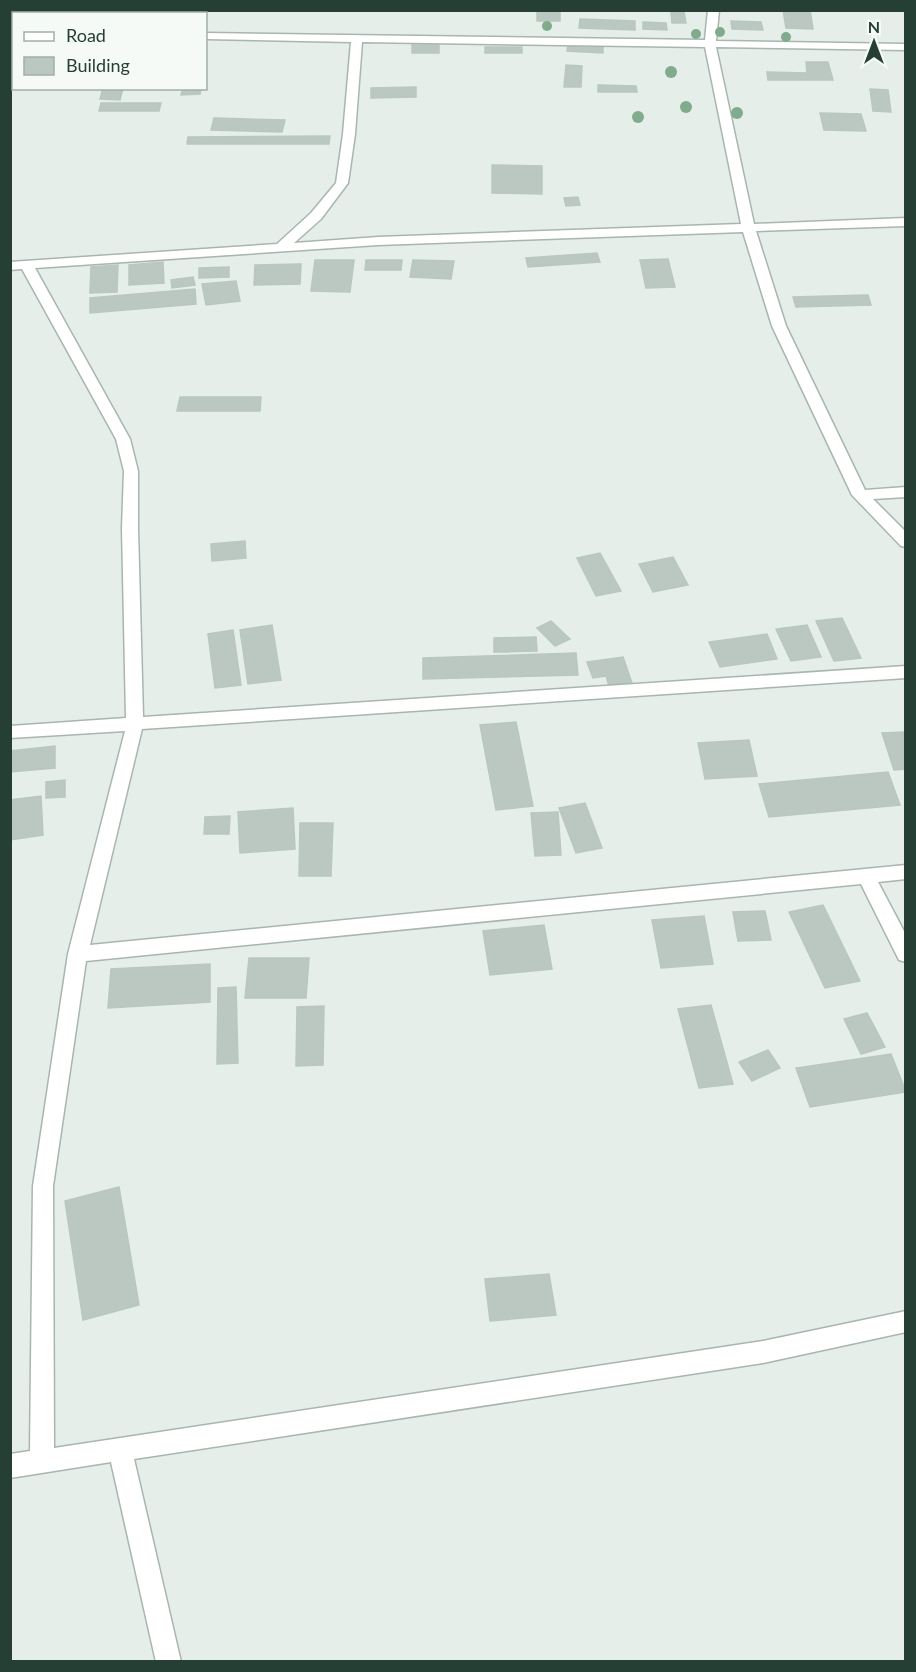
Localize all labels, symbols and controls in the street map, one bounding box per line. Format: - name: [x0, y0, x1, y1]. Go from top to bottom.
- legend: [12, 12, 207, 90]
- north arrow: [844, 12, 904, 72]
- text: N: [868, 17, 880, 36]
- text: Road: [66, 24, 106, 46]
- text: Building: [66, 54, 130, 76]

